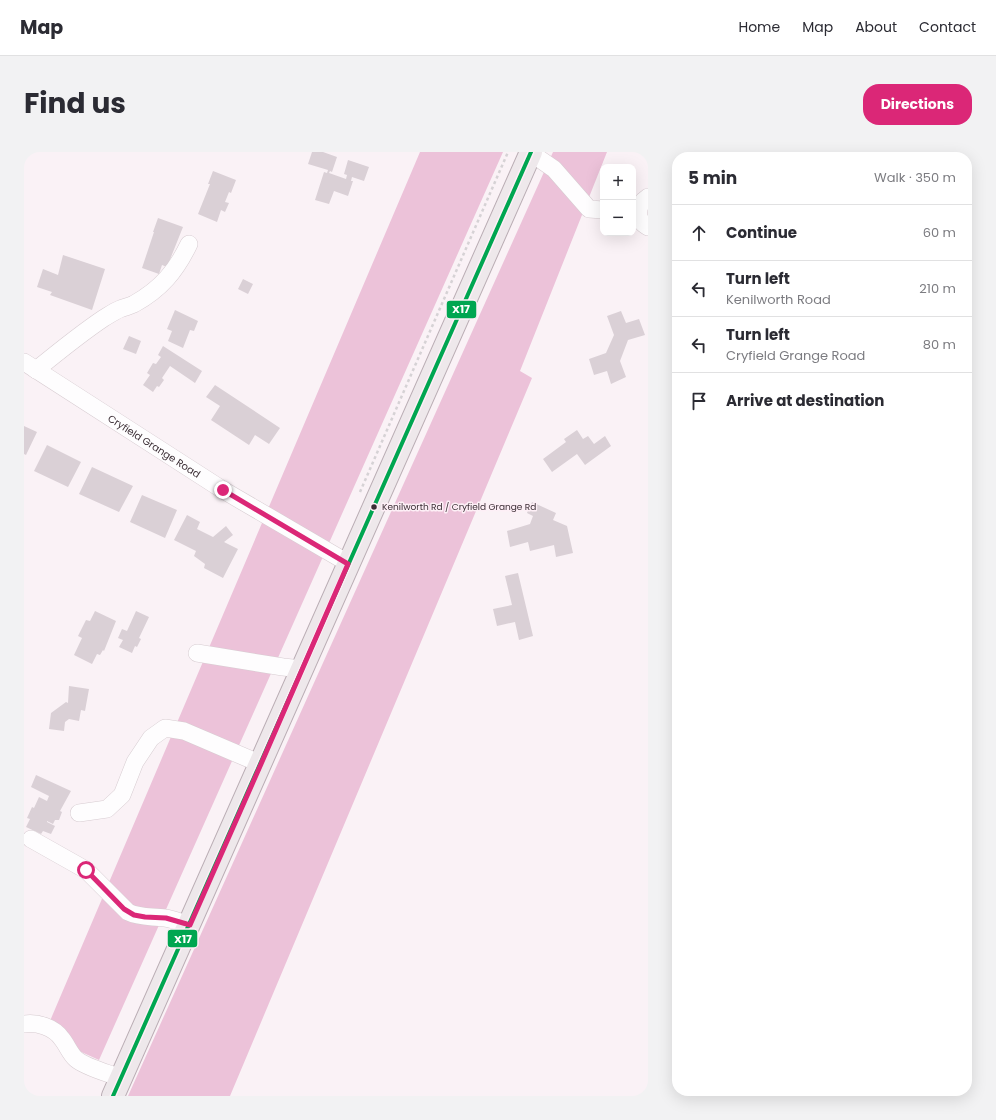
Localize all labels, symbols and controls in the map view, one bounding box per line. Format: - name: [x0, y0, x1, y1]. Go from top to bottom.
- text: Map: [20, 14, 63, 41]
- text: Home: [738, 17, 780, 37]
- text: Map: [802, 17, 833, 37]
- text: About: [855, 17, 897, 37]
- text: Contact: [919, 17, 976, 37]
- text: Find us: [24, 84, 126, 123]
- button: Directions: [863, 84, 972, 125]
- map controls: [600, 164, 636, 236]
- button: +: [600, 164, 636, 200]
- text: 5 min: [688, 166, 737, 190]
- text: Walk · 350 m: [874, 168, 956, 187]
- button: −: [600, 200, 636, 236]
- icon: ahead: [688, 222, 710, 244]
- text: Continue: [726, 222, 797, 243]
- text: 60 m: [923, 223, 956, 242]
- text: Turn left: [726, 268, 790, 289]
- icon: left: [688, 278, 710, 300]
- text: 210 m: [919, 279, 956, 298]
- text: Kenilworth Road: [726, 290, 831, 309]
- line badge: X17: [446, 300, 477, 319]
- text: X17: [452, 301, 470, 317]
- text: Turn left: [726, 324, 790, 345]
- icon: left: [688, 334, 710, 356]
- text: 80 m: [923, 335, 956, 354]
- text: Cryfield Grange Road: [726, 346, 865, 365]
- icon: arrive: [688, 390, 710, 412]
- text: Arrive at destination: [726, 390, 884, 411]
- street label: Cryfield Grange Road: [105, 411, 204, 481]
- route end: [214, 481, 232, 499]
- place label: Kenilworth Rd / Cryfield Grange Rd: [382, 501, 536, 513]
- marker: Kenilworth Rd / Cryfield Grange Rd: [369, 502, 379, 512]
- route start: [77, 861, 95, 879]
- line badge: X17: [167, 929, 198, 948]
- text: X17: [174, 931, 192, 947]

